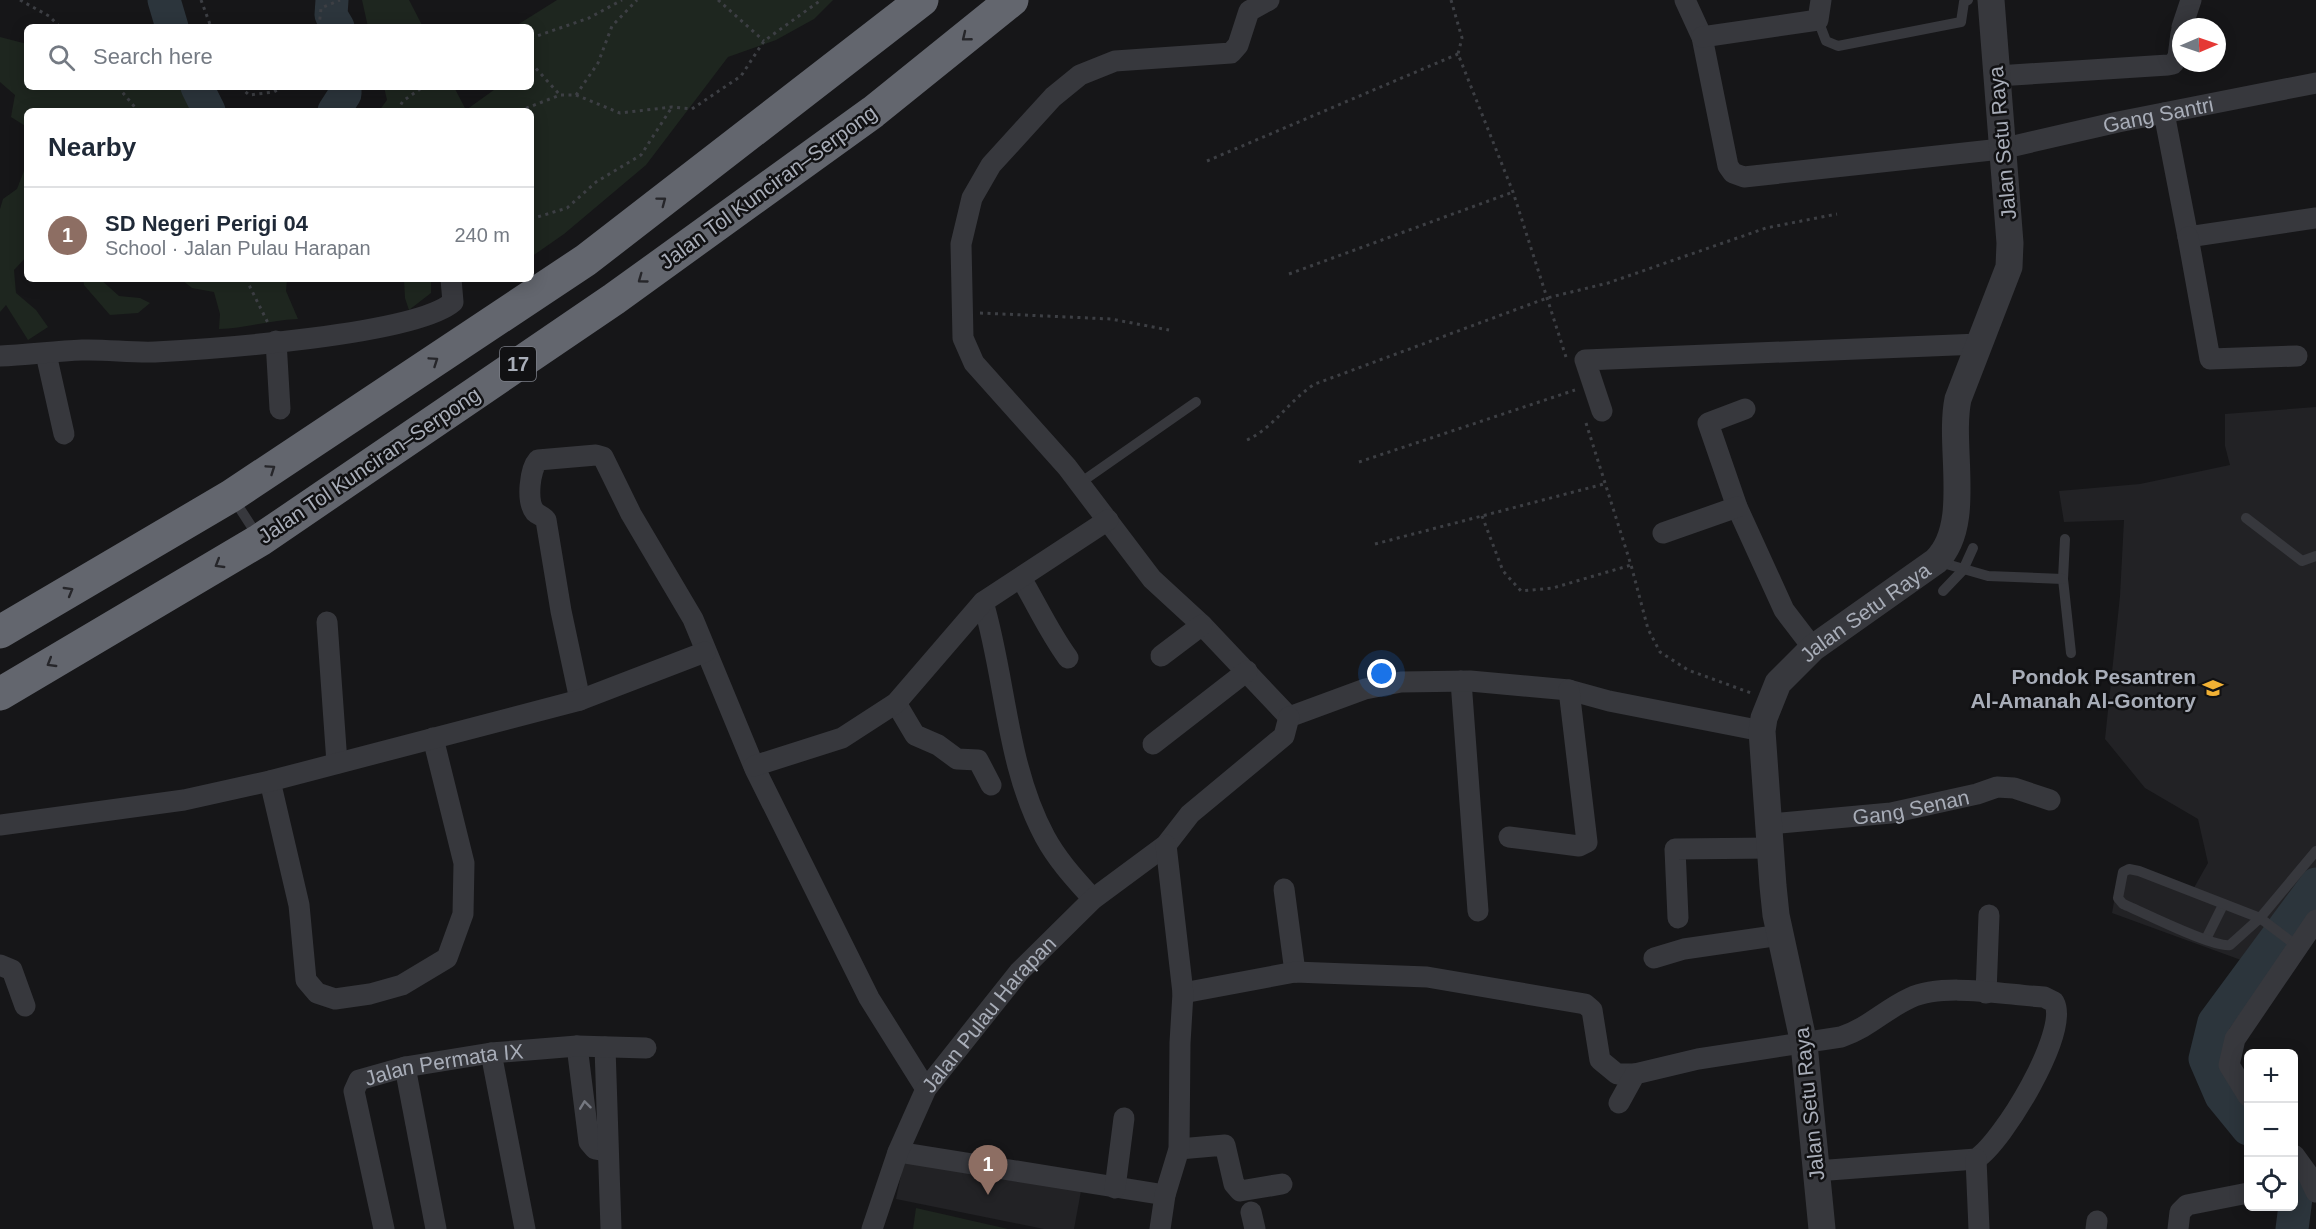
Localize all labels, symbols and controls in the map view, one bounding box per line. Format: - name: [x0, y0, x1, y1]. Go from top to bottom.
- north arrow: [2172, 18, 2226, 72]
- search box: [24, 24, 534, 90]
- one-way arrow: [962, 29, 973, 40]
- icon: search: [45, 41, 78, 74]
- text: Search here: [93, 44, 213, 69]
- street label: Jalan Setu Raya: [1984, 65, 2020, 221]
- street label: Gang Santri: [2101, 92, 2215, 137]
- street label: Jalan Tol Kunciran–Serpong: [655, 101, 881, 273]
- text: Nearby: [48, 132, 136, 162]
- one-way arrow: [656, 198, 667, 209]
- text: SD Negeri Perigi 04: [105, 211, 308, 236]
- text: 1: [62, 224, 73, 246]
- text: 240 m: [454, 224, 510, 246]
- text: School · Jalan Pulau Harapan: [105, 237, 371, 259]
- one-way arrow: [637, 272, 648, 283]
- road number: 17: [500, 347, 536, 381]
- one-way arrow: [427, 357, 438, 368]
- street label: Jalan Tol Kunciran–Serpong: [254, 382, 484, 548]
- one-way arrow: [265, 465, 276, 476]
- one-way arrow: [215, 557, 225, 568]
- street label: Jalan Setu Raya: [1795, 557, 1934, 666]
- one-way arrow: [62, 587, 73, 599]
- one-way arrow: [47, 656, 57, 668]
- your location: [1367, 659, 1396, 688]
- place label: Pondok Pesantren Al-Amanah Al-Gontory: [1970, 665, 2196, 712]
- school or university icon: Pondok Pesantren Al-Amanah Al-Gontory: [2201, 676, 2225, 700]
- street label: Gang Senan: [1852, 785, 1971, 828]
- street label: Jalan Pulau Harapan: [917, 931, 1060, 1096]
- street label: Jalan Setu Raya: [1789, 1026, 1828, 1182]
- street label: Jalan Permata IX: [362, 1039, 524, 1089]
- map controls: [2244, 1049, 2298, 1211]
- button: +: [2244, 1049, 2298, 1103]
- one-way arrow: [579, 1100, 591, 1109]
- button: −: [2244, 1103, 2298, 1157]
- pin: 1: [968, 1146, 1008, 1195]
- button: locate: [2244, 1157, 2298, 1211]

